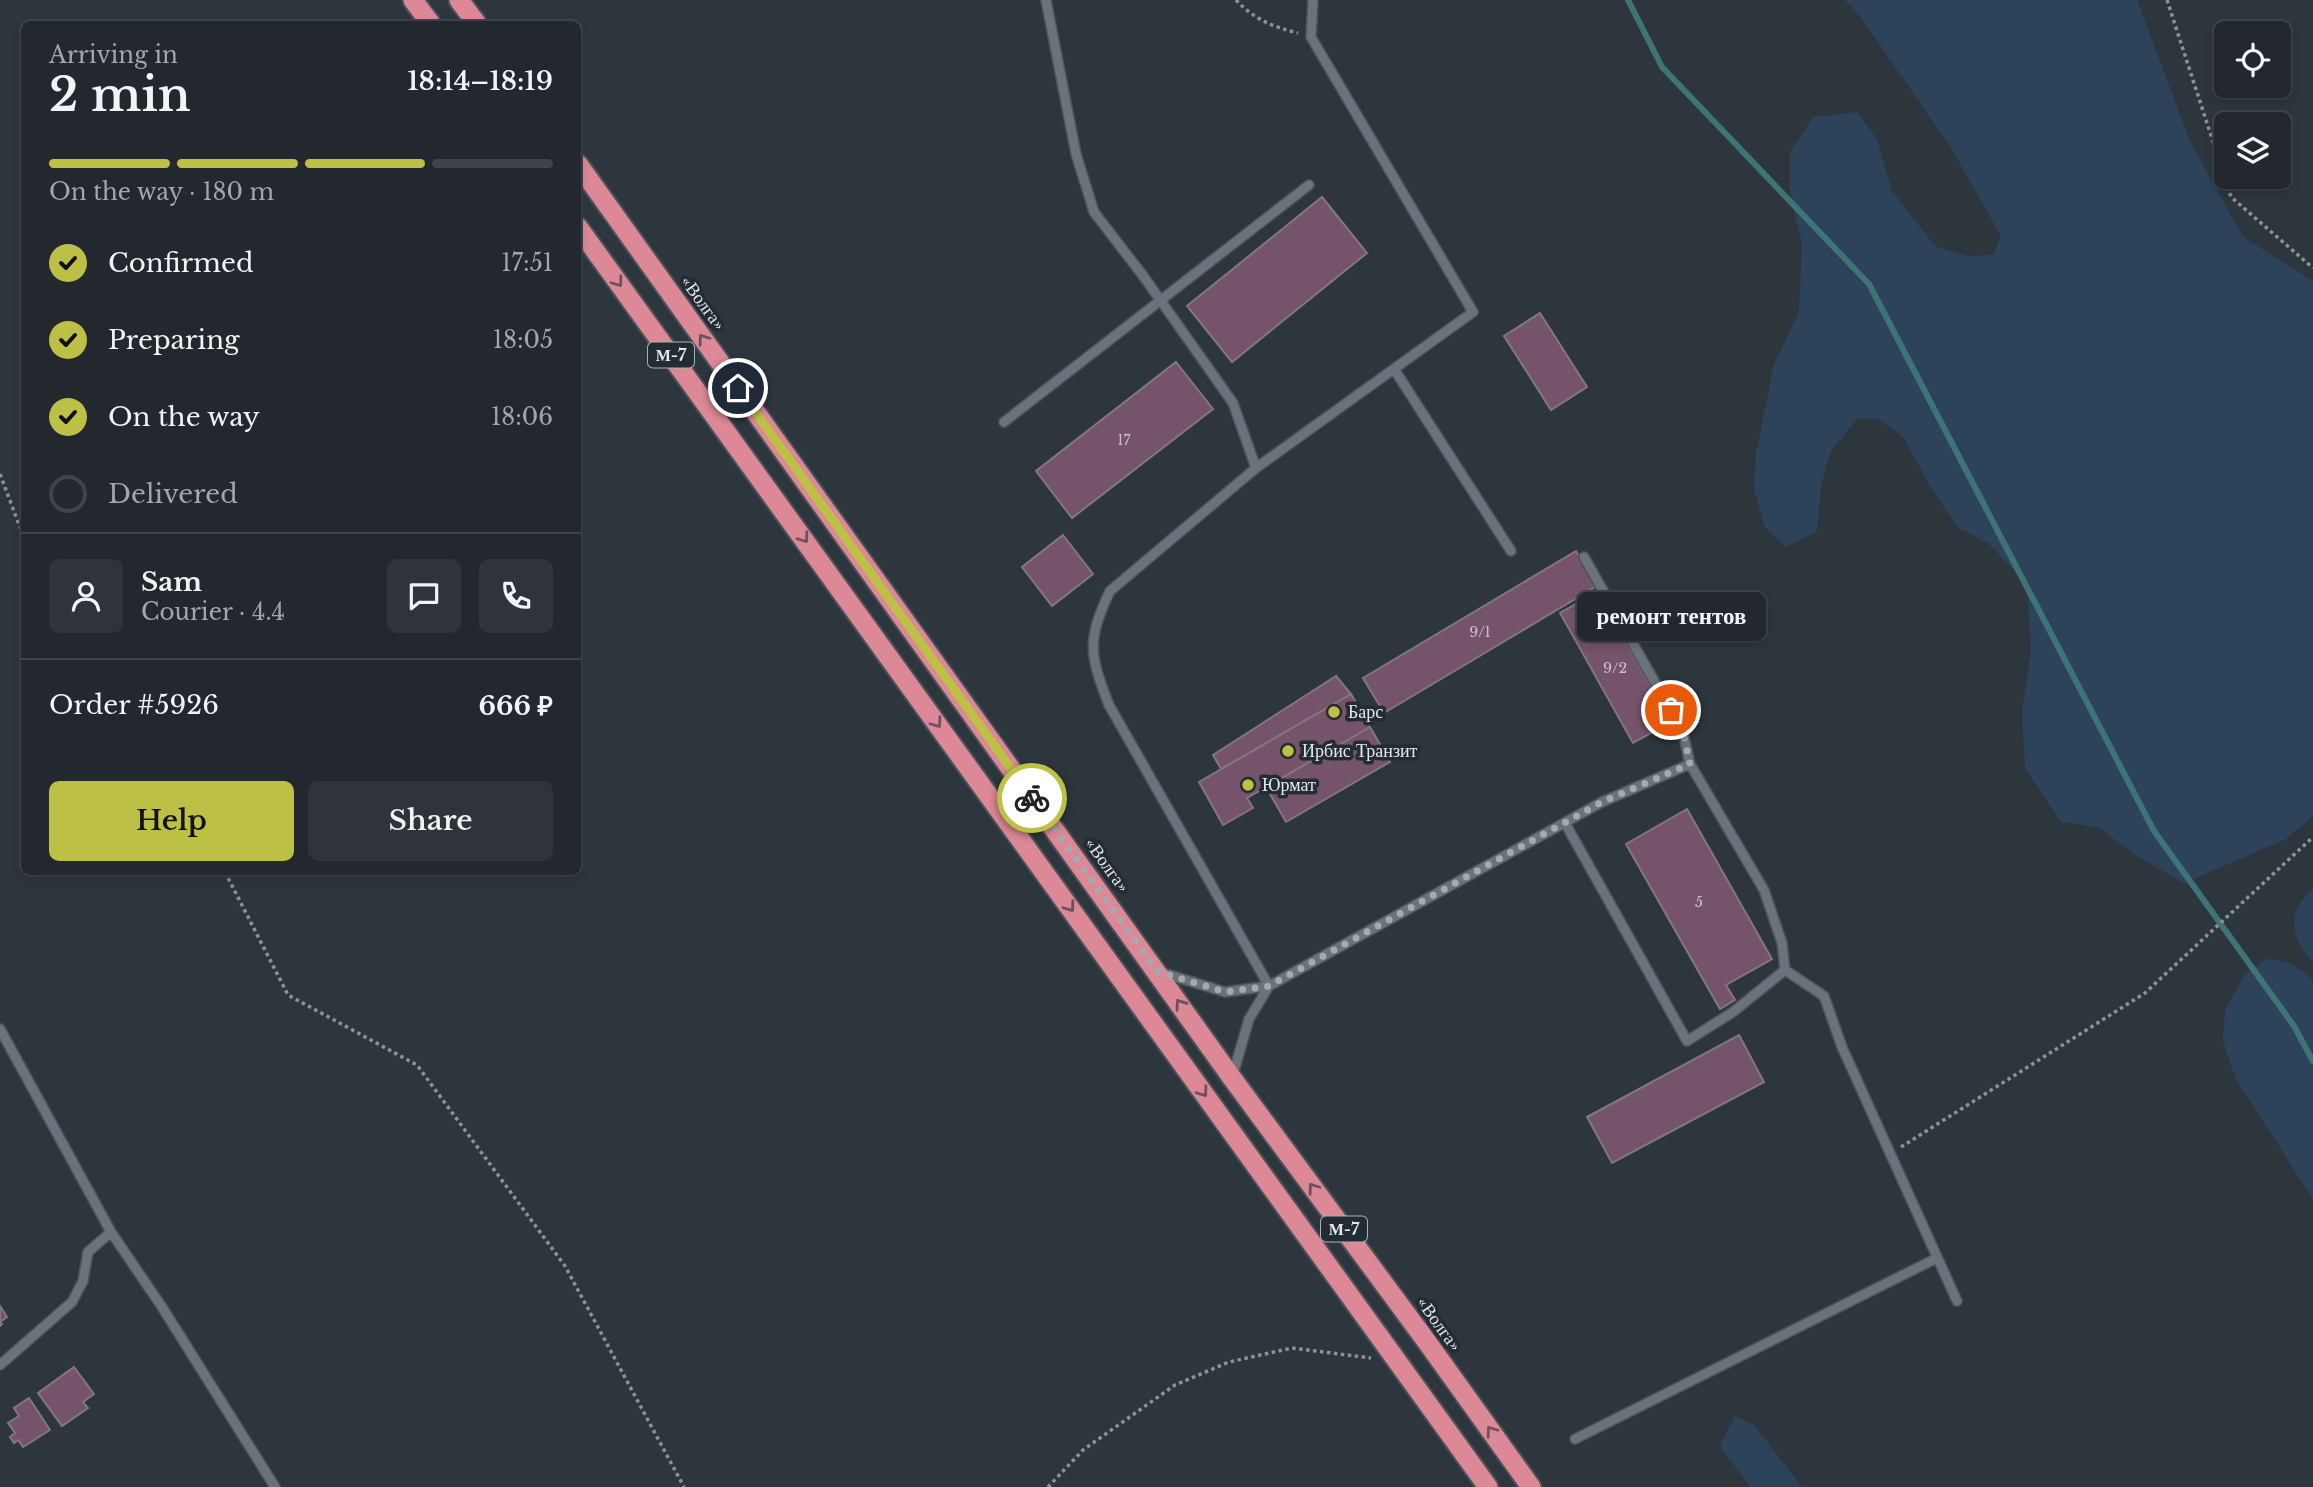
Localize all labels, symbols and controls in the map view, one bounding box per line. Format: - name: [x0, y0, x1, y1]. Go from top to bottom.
- map controls: [2214, 21, 2291, 189]
- button: locate: [2214, 21, 2291, 98]
- text: Arriving in: [49, 41, 178, 69]
- text: 18:14–18:19: [407, 65, 553, 97]
- text: 2 min: [49, 66, 191, 123]
- button: layers: [2214, 112, 2291, 189]
- text: On the way · 180 m: [49, 178, 274, 206]
- icon: check: [49, 244, 87, 282]
- text: Confirmed: [108, 247, 253, 279]
- text: 17:51: [501, 249, 553, 277]
- street label: «Волга»: [676, 271, 730, 335]
- one-way arrow: [609, 274, 622, 287]
- icon: check: [49, 321, 87, 359]
- text: Preparing: [108, 324, 240, 356]
- text: 18:05: [493, 326, 553, 354]
- one-way arrow: [699, 334, 711, 347]
- road number: М-7: [648, 342, 694, 368]
- pin: [708, 358, 768, 418]
- icon: home: [719, 369, 757, 407]
- icon: check: [49, 398, 87, 436]
- text: On the way: [108, 401, 260, 433]
- text: 18:06: [491, 403, 553, 431]
- house number: 17: [1117, 431, 1132, 449]
- text: Delivered: [108, 478, 238, 510]
- one-way arrow: [795, 530, 808, 543]
- button: person: [49, 559, 123, 633]
- button: chat: [387, 559, 461, 633]
- button: phone: [479, 559, 553, 633]
- text: Sam: [141, 566, 202, 598]
- callout: ремонт тентов: [1576, 591, 1766, 640]
- text: Courier · 4.4: [141, 598, 285, 626]
- text: ремонт тентов: [1597, 602, 1746, 630]
- house number: 9/1: [1469, 623, 1491, 641]
- house number: 9/2: [1603, 659, 1627, 677]
- pin: [1641, 680, 1701, 740]
- text: Order #5926: [49, 689, 219, 721]
- text: 666 ₽: [478, 690, 553, 722]
- icon: bag: [1652, 691, 1690, 729]
- place label: Барс: [1348, 701, 1383, 723]
- marker: Барс: [1326, 704, 1342, 720]
- one-way arrow: [928, 715, 941, 727]
- place label: Ирбис Транзит: [1302, 740, 1418, 762]
- marker: Ирбис Транзит: [1280, 743, 1296, 759]
- courier: [997, 763, 1067, 833]
- place label: Юрмат: [1262, 774, 1316, 796]
- marker: Юрмат: [1240, 777, 1256, 793]
- icon: bike: [1013, 779, 1051, 817]
- button: Help: [49, 781, 294, 861]
- button: Share: [308, 781, 553, 861]
- street label: «Волга»: [1080, 833, 1134, 897]
- house number: 5: [1695, 893, 1703, 911]
- one-way arrow: [1062, 899, 1074, 912]
- one-way arrow: [1176, 999, 1188, 1012]
- one-way arrow: [1195, 1084, 1207, 1097]
- one-way arrow: [1309, 1184, 1322, 1196]
- road number: М-7: [1321, 1217, 1367, 1242]
- street label: «Волга»: [1412, 1292, 1466, 1356]
- one-way arrow: [1487, 1427, 1499, 1439]

